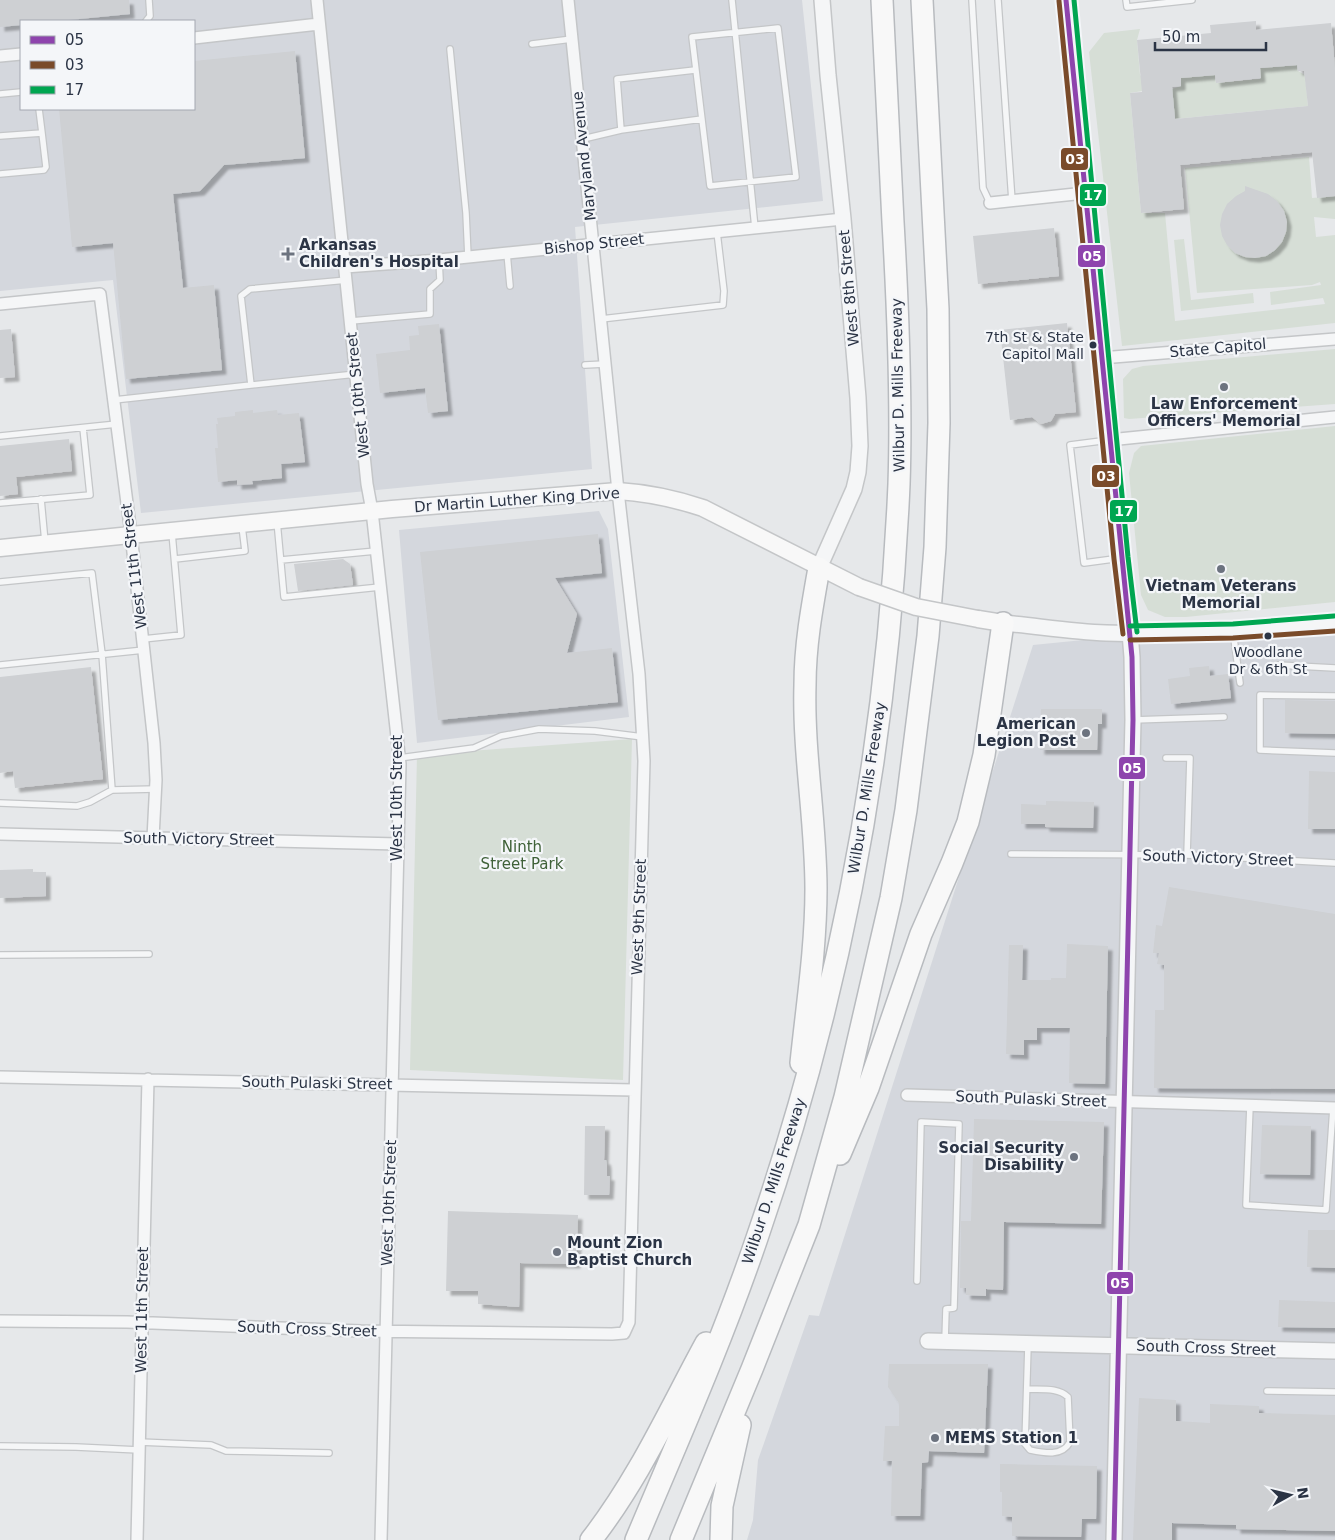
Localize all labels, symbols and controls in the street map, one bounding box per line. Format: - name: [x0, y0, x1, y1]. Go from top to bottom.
- legend: [20, 20, 195, 110]
- scale bar: [1155, 20, 1266, 52]
- text: 50 m: [1162, 28, 1200, 46]
- text: 05: [65, 31, 84, 49]
- text: 03: [65, 56, 84, 74]
- text: 17: [65, 81, 84, 99]
- street label: Maryland Avenue: [568, 90, 600, 222]
- line badge: 03: [1060, 147, 1089, 171]
- text: 03: [1065, 151, 1085, 167]
- line badge: 17: [1079, 183, 1107, 207]
- text: 17: [1083, 187, 1103, 203]
- street label: West 8th Street: [835, 229, 863, 347]
- street label: Bishop Street: [543, 230, 645, 258]
- place label: Arkansas Children's Hospital: [299, 236, 459, 271]
- line badge: 05: [1077, 244, 1106, 268]
- marker: Arkansas Children's Hospital: [281, 247, 295, 261]
- text: 05: [1082, 248, 1102, 264]
- street label: Wilbur D. Mills Freeway: [887, 298, 909, 472]
- place label: 7th St & State Capitol Mall: [985, 329, 1084, 362]
- street label: West 10th Street: [342, 331, 374, 459]
- street label: State Capitol: [1169, 335, 1267, 361]
- marker: 7th St & State Capitol Mall: [1088, 340, 1098, 350]
- marker: Law Enforcement Officers' Memorial: [1218, 381, 1230, 393]
- place label: Law Enforcement Officers' Memorial: [1147, 395, 1301, 430]
- line badge: 03: [1091, 464, 1120, 488]
- text: 03: [1096, 468, 1116, 484]
- street label: Dr Martin Luther King Drive: [414, 484, 620, 516]
- line badge: 17: [1109, 499, 1138, 523]
- street label: West 11th Street: [117, 502, 151, 630]
- text: 17: [1114, 503, 1134, 519]
- marker: Vietnam Veterans Memorial: [1215, 563, 1227, 575]
- place label: Vietnam Veterans Memorial: [1146, 577, 1297, 612]
- marker: Woodlane Dr & 6th St: [1263, 631, 1273, 641]
- place label: Woodlane Dr & 6th St: [1229, 644, 1308, 677]
- street label: Wilbur D. Mills Freeway: [844, 701, 890, 875]
- place label: American Legion Post: [977, 715, 1076, 750]
- marker: American Legion Post: [1080, 727, 1092, 739]
- street label: West 10th Street: [388, 735, 406, 861]
- line badge: 05: [1118, 756, 1146, 780]
- text: 05: [1122, 760, 1142, 776]
- street label: South Victory Street: [123, 829, 275, 849]
- park label: Ninth Street Park: [481, 838, 564, 873]
- street label: South Victory Street: [1142, 846, 1294, 870]
- street label: West 9th Street: [628, 858, 650, 976]
- street label: South Pulaski Street: [241, 1073, 393, 1093]
- street label: South Pulaski Street: [955, 1087, 1107, 1111]
- street label: Wilbur D. Mills Freeway: [739, 1095, 809, 1267]
- street label: West 10th Street: [378, 1139, 400, 1267]
- place label: Social Security Disability: [938, 1139, 1064, 1174]
- marker: Social Security Disability: [1068, 1151, 1080, 1163]
- place label: Mount Zion Baptist Church: [567, 1234, 692, 1269]
- marker: Mount Zion Baptist Church: [551, 1246, 563, 1258]
- street label: West 11th Street: [132, 1247, 152, 1373]
- line badge: 05: [1106, 1271, 1134, 1295]
- text: 05: [1110, 1275, 1130, 1291]
- street label: South Cross Street: [237, 1318, 377, 1340]
- street label: South Cross Street: [1136, 1337, 1276, 1359]
- place label: MEMS Station 1: [945, 1429, 1078, 1447]
- marker: MEMS Station 1: [929, 1432, 941, 1444]
- north arrow: [1265, 1470, 1315, 1520]
- text: N: [1294, 1486, 1312, 1500]

